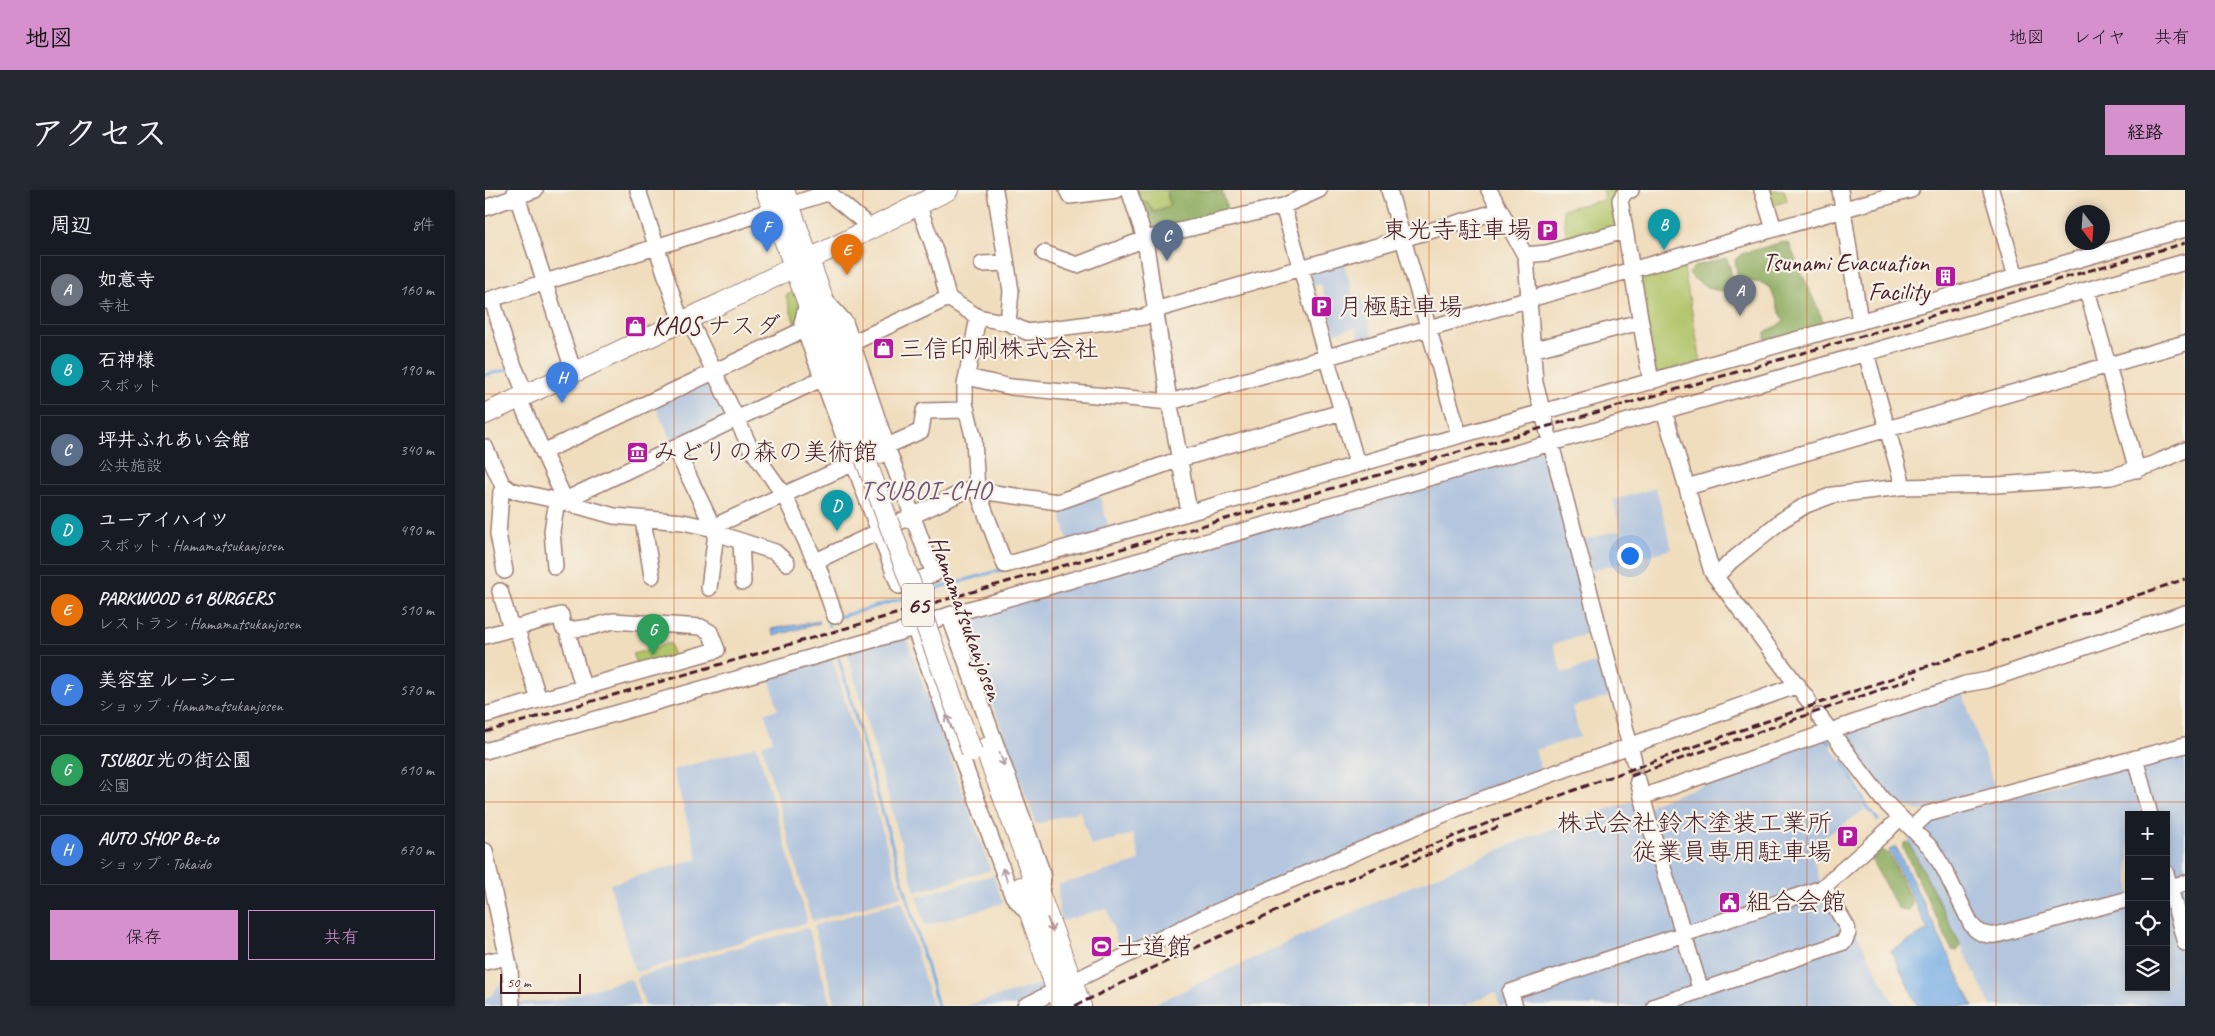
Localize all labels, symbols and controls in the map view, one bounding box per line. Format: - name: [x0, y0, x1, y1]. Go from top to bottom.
- text: 地図: [25, 23, 73, 53]
- text: 地図: [2009, 26, 2045, 48]
- text: レイヤ: [2073, 26, 2126, 48]
- text: 共有: [2154, 26, 2190, 48]
- button: 経路: [2105, 105, 2185, 155]
- text: アクセス: [30, 111, 168, 156]
- north arrow: [2065, 205, 2110, 250]
- pin: B: [1648, 209, 1680, 250]
- pin: F: [751, 211, 783, 252]
- text: 周辺: [50, 212, 92, 238]
- place label: 東光寺駐車場: [1382, 214, 1532, 246]
- text: 8件: [412, 215, 435, 235]
- parking icon: 東光寺駐車場: [1536, 218, 1560, 242]
- pin: C: [1151, 220, 1183, 261]
- pin: E: [831, 234, 863, 275]
- place label: Tsunami Evacuation Facility: [1763, 247, 1931, 308]
- building icon: Tsunami Evacuation Facility: [1933, 265, 1957, 289]
- text: 如意寺: [98, 268, 155, 292]
- pin: A: [1724, 275, 1756, 316]
- text: A: [63, 280, 71, 300]
- text: 160 m: [400, 280, 434, 300]
- place label: 月極駐車場: [1338, 291, 1463, 323]
- parking icon: 月極駐車場: [1310, 295, 1334, 319]
- text: 寺社: [98, 296, 130, 316]
- place label: KAOS ナスダ: [652, 310, 781, 342]
- shop icon: KAOS ナスダ: [624, 314, 648, 338]
- place label: 三信印刷株式会社: [899, 333, 1099, 365]
- shop icon: 三信印刷株式会社: [871, 337, 895, 361]
- text: 石神様: [98, 348, 155, 372]
- text: B: [63, 360, 71, 380]
- text: 190 m: [400, 360, 434, 380]
- pin: H: [546, 362, 578, 403]
- text: スポット: [98, 376, 162, 396]
- text: 坪井ふれあい会館: [98, 428, 250, 452]
- place label: みどりの森の美術館: [653, 436, 878, 468]
- text: C: [63, 440, 71, 460]
- text: 340 m: [400, 440, 434, 460]
- museum icon: みどりの森の美術館: [625, 440, 649, 464]
- text: 公共施設: [98, 456, 162, 476]
- district label: TSUBOI-CHO: [860, 474, 994, 507]
- pin: D: [821, 490, 853, 531]
- text: ユーアイハイツ: [98, 508, 229, 532]
- text: D: [62, 520, 72, 540]
- text: 490 m: [400, 520, 434, 540]
- street label: Hamamatsukanjosen: [921, 531, 1011, 706]
- text: スポット · Hamamatsukanjosen: [98, 536, 283, 556]
- your location: [1617, 543, 1643, 569]
- road number: 65: [902, 584, 934, 626]
- text: PARKWOOD 61 BURGERS: [98, 586, 273, 610]
- text: E: [63, 600, 71, 620]
- text: 510 m: [400, 600, 434, 620]
- text: レストラン · Hamamatsukanjosen: [98, 614, 301, 634]
- pin: G: [637, 614, 669, 655]
- text: 美容室 ルーシー: [98, 668, 237, 692]
- text: F: [63, 680, 71, 700]
- text: 570 m: [400, 680, 434, 700]
- text: ショップ · Hamamatsukanjosen: [98, 696, 283, 716]
- one-way arrow: [944, 715, 953, 731]
- text: TSUBOI 光の街公園: [98, 748, 251, 772]
- one-way arrow: [997, 751, 1007, 767]
- text: G: [63, 760, 71, 780]
- text: 610 m: [400, 760, 434, 780]
- text: 公園: [98, 776, 130, 796]
- place label: 株式会社鈴木塗装工業所 従業員専用駐車場: [1557, 807, 1832, 868]
- map controls: [2125, 811, 2170, 991]
- button: +: [2125, 811, 2170, 856]
- parking icon: 株式会社鈴木塗装工業所 従業員専用駐車場: [1836, 825, 1860, 849]
- text: AUTO SHOP Be-to: [98, 826, 218, 850]
- text: H: [62, 840, 72, 860]
- text: 670 m: [400, 840, 434, 860]
- text: ショップ · Tokaido: [98, 854, 211, 874]
- button: −: [2125, 856, 2170, 901]
- one-way arrow: [1000, 868, 1009, 883]
- place label: 組合会館: [1746, 886, 1846, 918]
- public building icon: 組合会館: [1718, 890, 1742, 914]
- button: locate: [2125, 901, 2170, 946]
- button: 保存: [50, 910, 238, 960]
- button: 共有: [248, 910, 435, 960]
- one-way arrow: [1046, 917, 1055, 932]
- place label: 士道館: [1117, 931, 1192, 963]
- sports icon: 士道館: [1089, 935, 1113, 959]
- button: layers: [2125, 946, 2170, 991]
- scale bar: [500, 971, 581, 994]
- text: 50 m: [507, 974, 531, 991]

